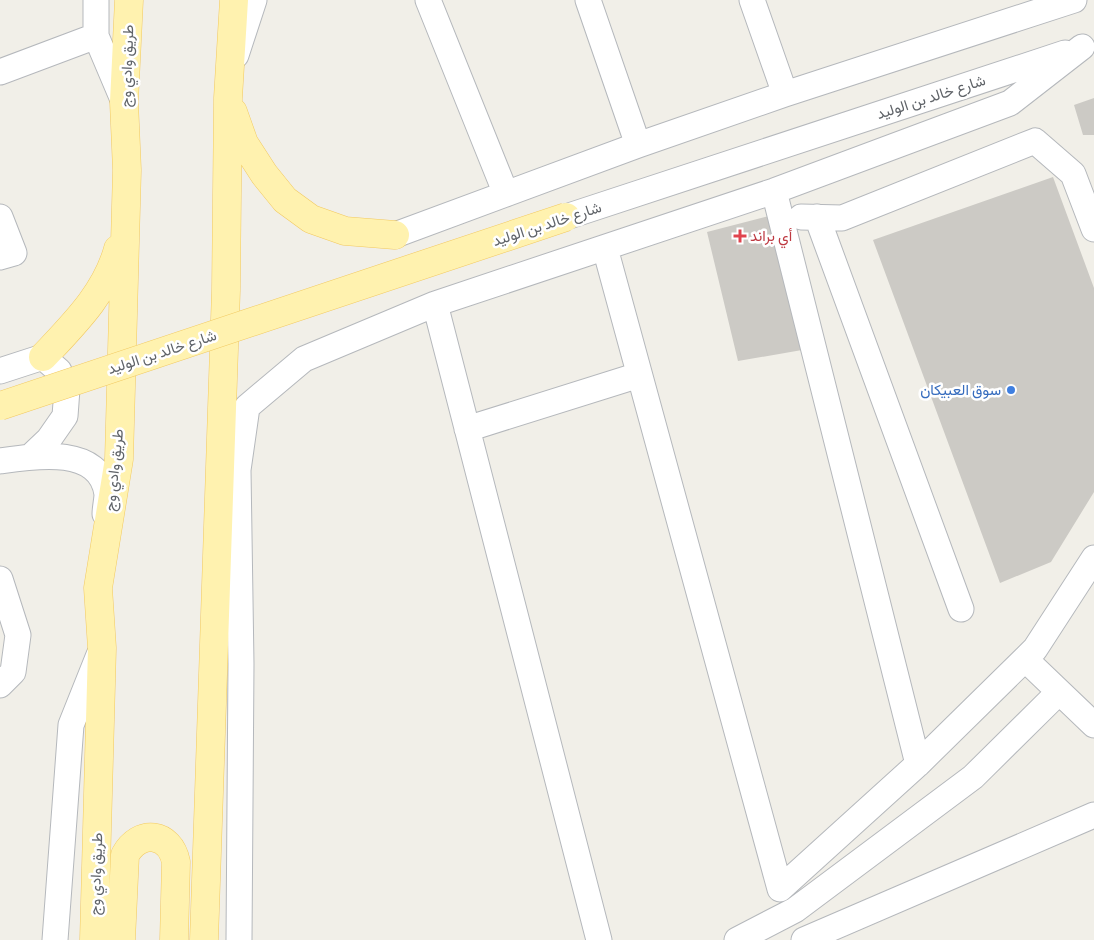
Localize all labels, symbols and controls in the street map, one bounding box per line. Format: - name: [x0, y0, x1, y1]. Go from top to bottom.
- street label: طريق وادي وج: [116, 24, 141, 108]
- street label: شارع خالد بن الوليد: [874, 70, 989, 125]
- street label: شارع خالد بن الوليد: [490, 197, 605, 252]
- place label: أي براند: [750, 226, 793, 249]
- marker: أي براند: [734, 230, 746, 242]
- street label: شارع خالد بن الوليد: [105, 325, 220, 380]
- place label: سوق العبيكان: [920, 380, 1001, 399]
- marker: سوق العبيكان: [1005, 384, 1017, 396]
- street label: طريق وادي وج: [100, 428, 131, 513]
- street label: طريق وادي وج: [85, 832, 110, 916]

